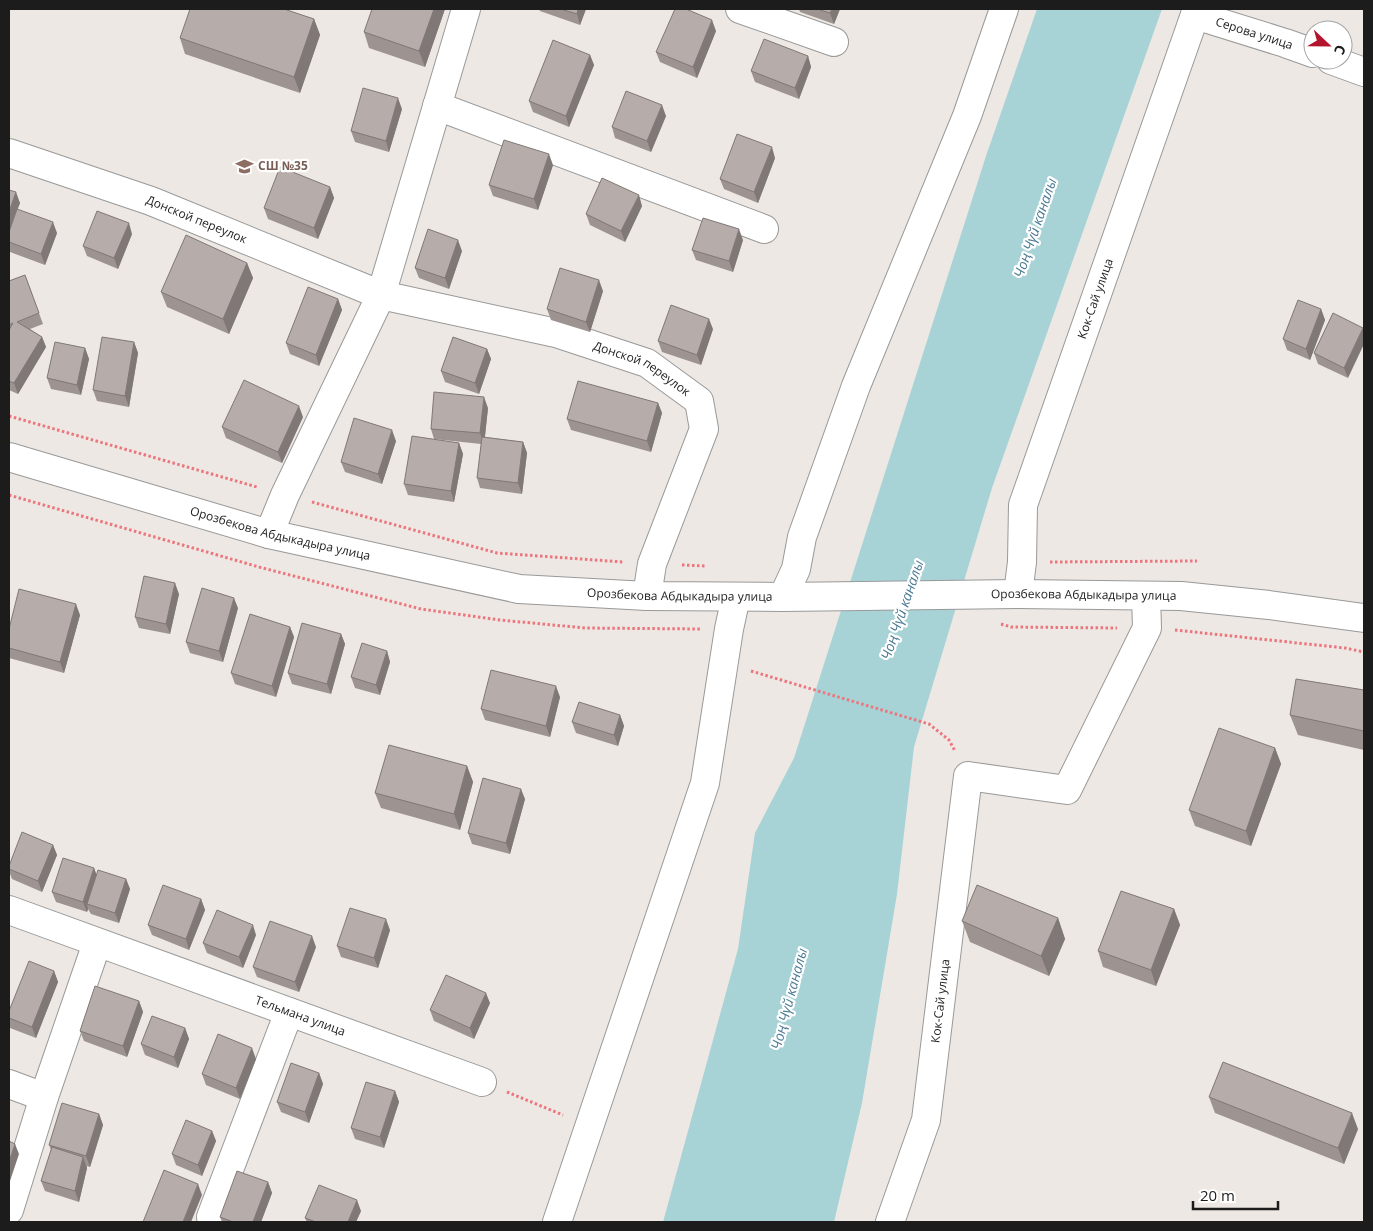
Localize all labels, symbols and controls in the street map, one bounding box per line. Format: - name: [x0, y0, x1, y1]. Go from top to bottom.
- street label: Серова улица: [1213, 13, 1295, 53]
- north arrow: [1303, 20, 1353, 70]
- text: С: [1330, 42, 1351, 58]
- school or university icon: СШ №35: [234, 156, 254, 176]
- place label: СШ №35: [258, 157, 308, 174]
- water label: Чоң Чүй каналы: [1009, 175, 1061, 280]
- street label: Донской переулок: [144, 191, 250, 248]
- street label: Кок-Сай улица: [1073, 256, 1117, 341]
- street label: Донской переулок: [591, 337, 695, 400]
- street label: Орозбекова Абдыкадыра улица: [188, 502, 372, 564]
- water label: Чоң Чүй каналы: [876, 557, 928, 662]
- street label: Орозбекова Абдыкадыра улица: [587, 584, 772, 605]
- street label: Орозбекова Абдыкадыра улица: [991, 585, 1176, 604]
- water label: Чоң Чүй каналы: [766, 946, 811, 1052]
- street label: Кок-Сай улица: [926, 958, 954, 1044]
- street label: Тельмана улица: [253, 991, 348, 1040]
- scale bar: [1193, 1178, 1278, 1210]
- text: 20 m: [1200, 1185, 1235, 1205]

